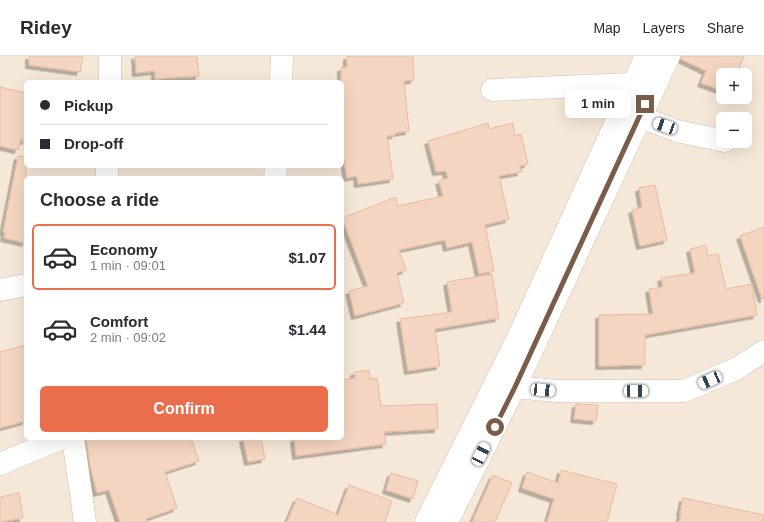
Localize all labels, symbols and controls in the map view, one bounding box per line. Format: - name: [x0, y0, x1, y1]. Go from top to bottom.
- text: Ridey: [20, 17, 72, 38]
- text: Map: [593, 20, 621, 36]
- text: Layers: [643, 20, 685, 36]
- text: Share: [707, 20, 744, 36]
- map controls: [716, 68, 752, 148]
- button: +: [716, 68, 752, 104]
- callout: 1 min: [565, 90, 631, 118]
- route end: [636, 95, 654, 113]
- text: 1 min: [581, 96, 615, 111]
- text: Pickup: [64, 97, 113, 114]
- button: −: [716, 112, 752, 148]
- car: [652, 116, 678, 136]
- text: Drop-off: [64, 135, 123, 152]
- text: Choose a ride: [40, 190, 159, 210]
- icon: car: [42, 239, 78, 275]
- text: Economy: [90, 241, 158, 258]
- text: $1.07: [288, 249, 326, 266]
- text: 1 min · 09:01: [90, 258, 166, 273]
- icon: car: [42, 311, 78, 347]
- text: Comfort: [90, 313, 148, 330]
- text: $1.44: [288, 321, 326, 338]
- text: 2 min · 09:02: [90, 330, 166, 345]
- car: [697, 370, 723, 390]
- car: [531, 383, 555, 397]
- car: [624, 385, 648, 397]
- button: Confirm: [40, 386, 328, 432]
- route start: [486, 418, 504, 436]
- car: [470, 441, 492, 467]

